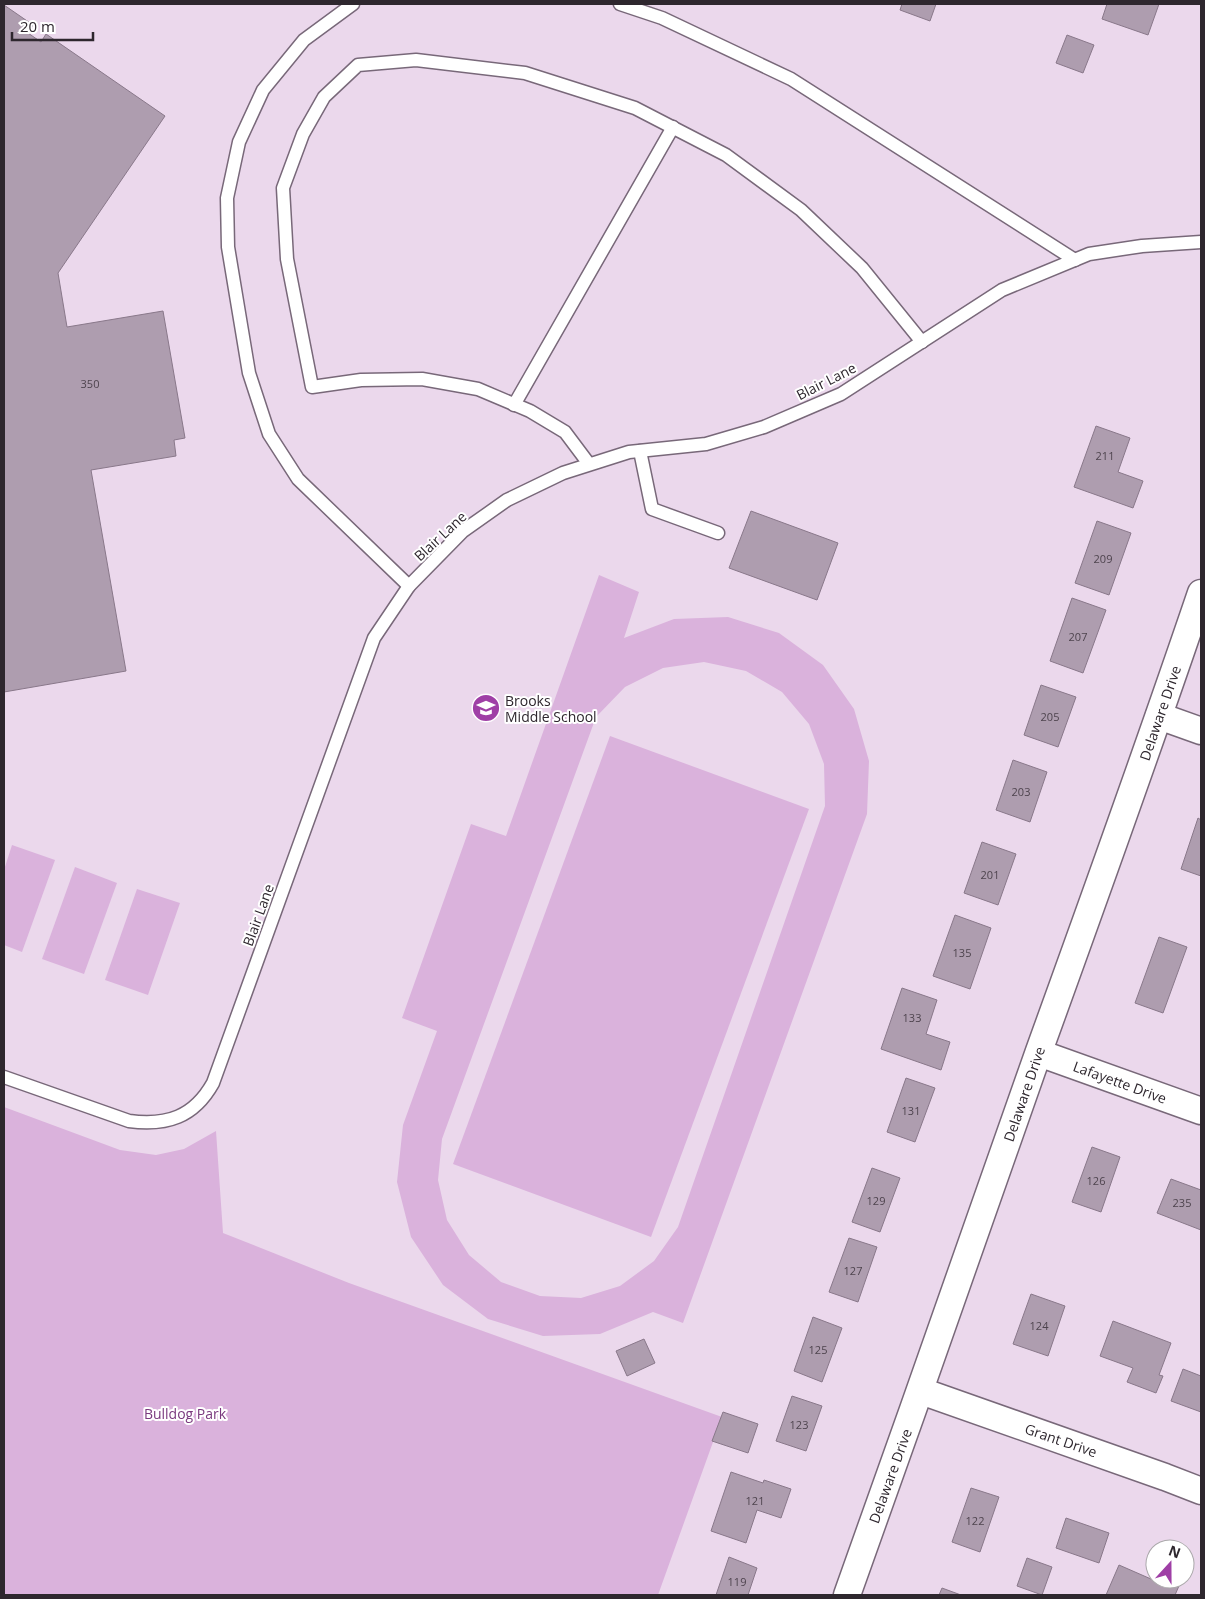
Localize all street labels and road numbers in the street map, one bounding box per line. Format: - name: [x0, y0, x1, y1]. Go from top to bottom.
- street label: Blair Lane: [793, 358, 859, 404]
- street label: Blair Lane: [410, 507, 470, 565]
- street label: Delaware Drive: [1135, 663, 1185, 763]
- street label: Blair Lane: [238, 881, 278, 949]
- street label: Delaware Drive: [999, 1044, 1049, 1144]
- street label: Lafayette Drive: [1071, 1056, 1170, 1108]
- street label: Grant Drive: [1022, 1419, 1100, 1461]
- street label: Delaware Drive: [864, 1426, 916, 1526]

